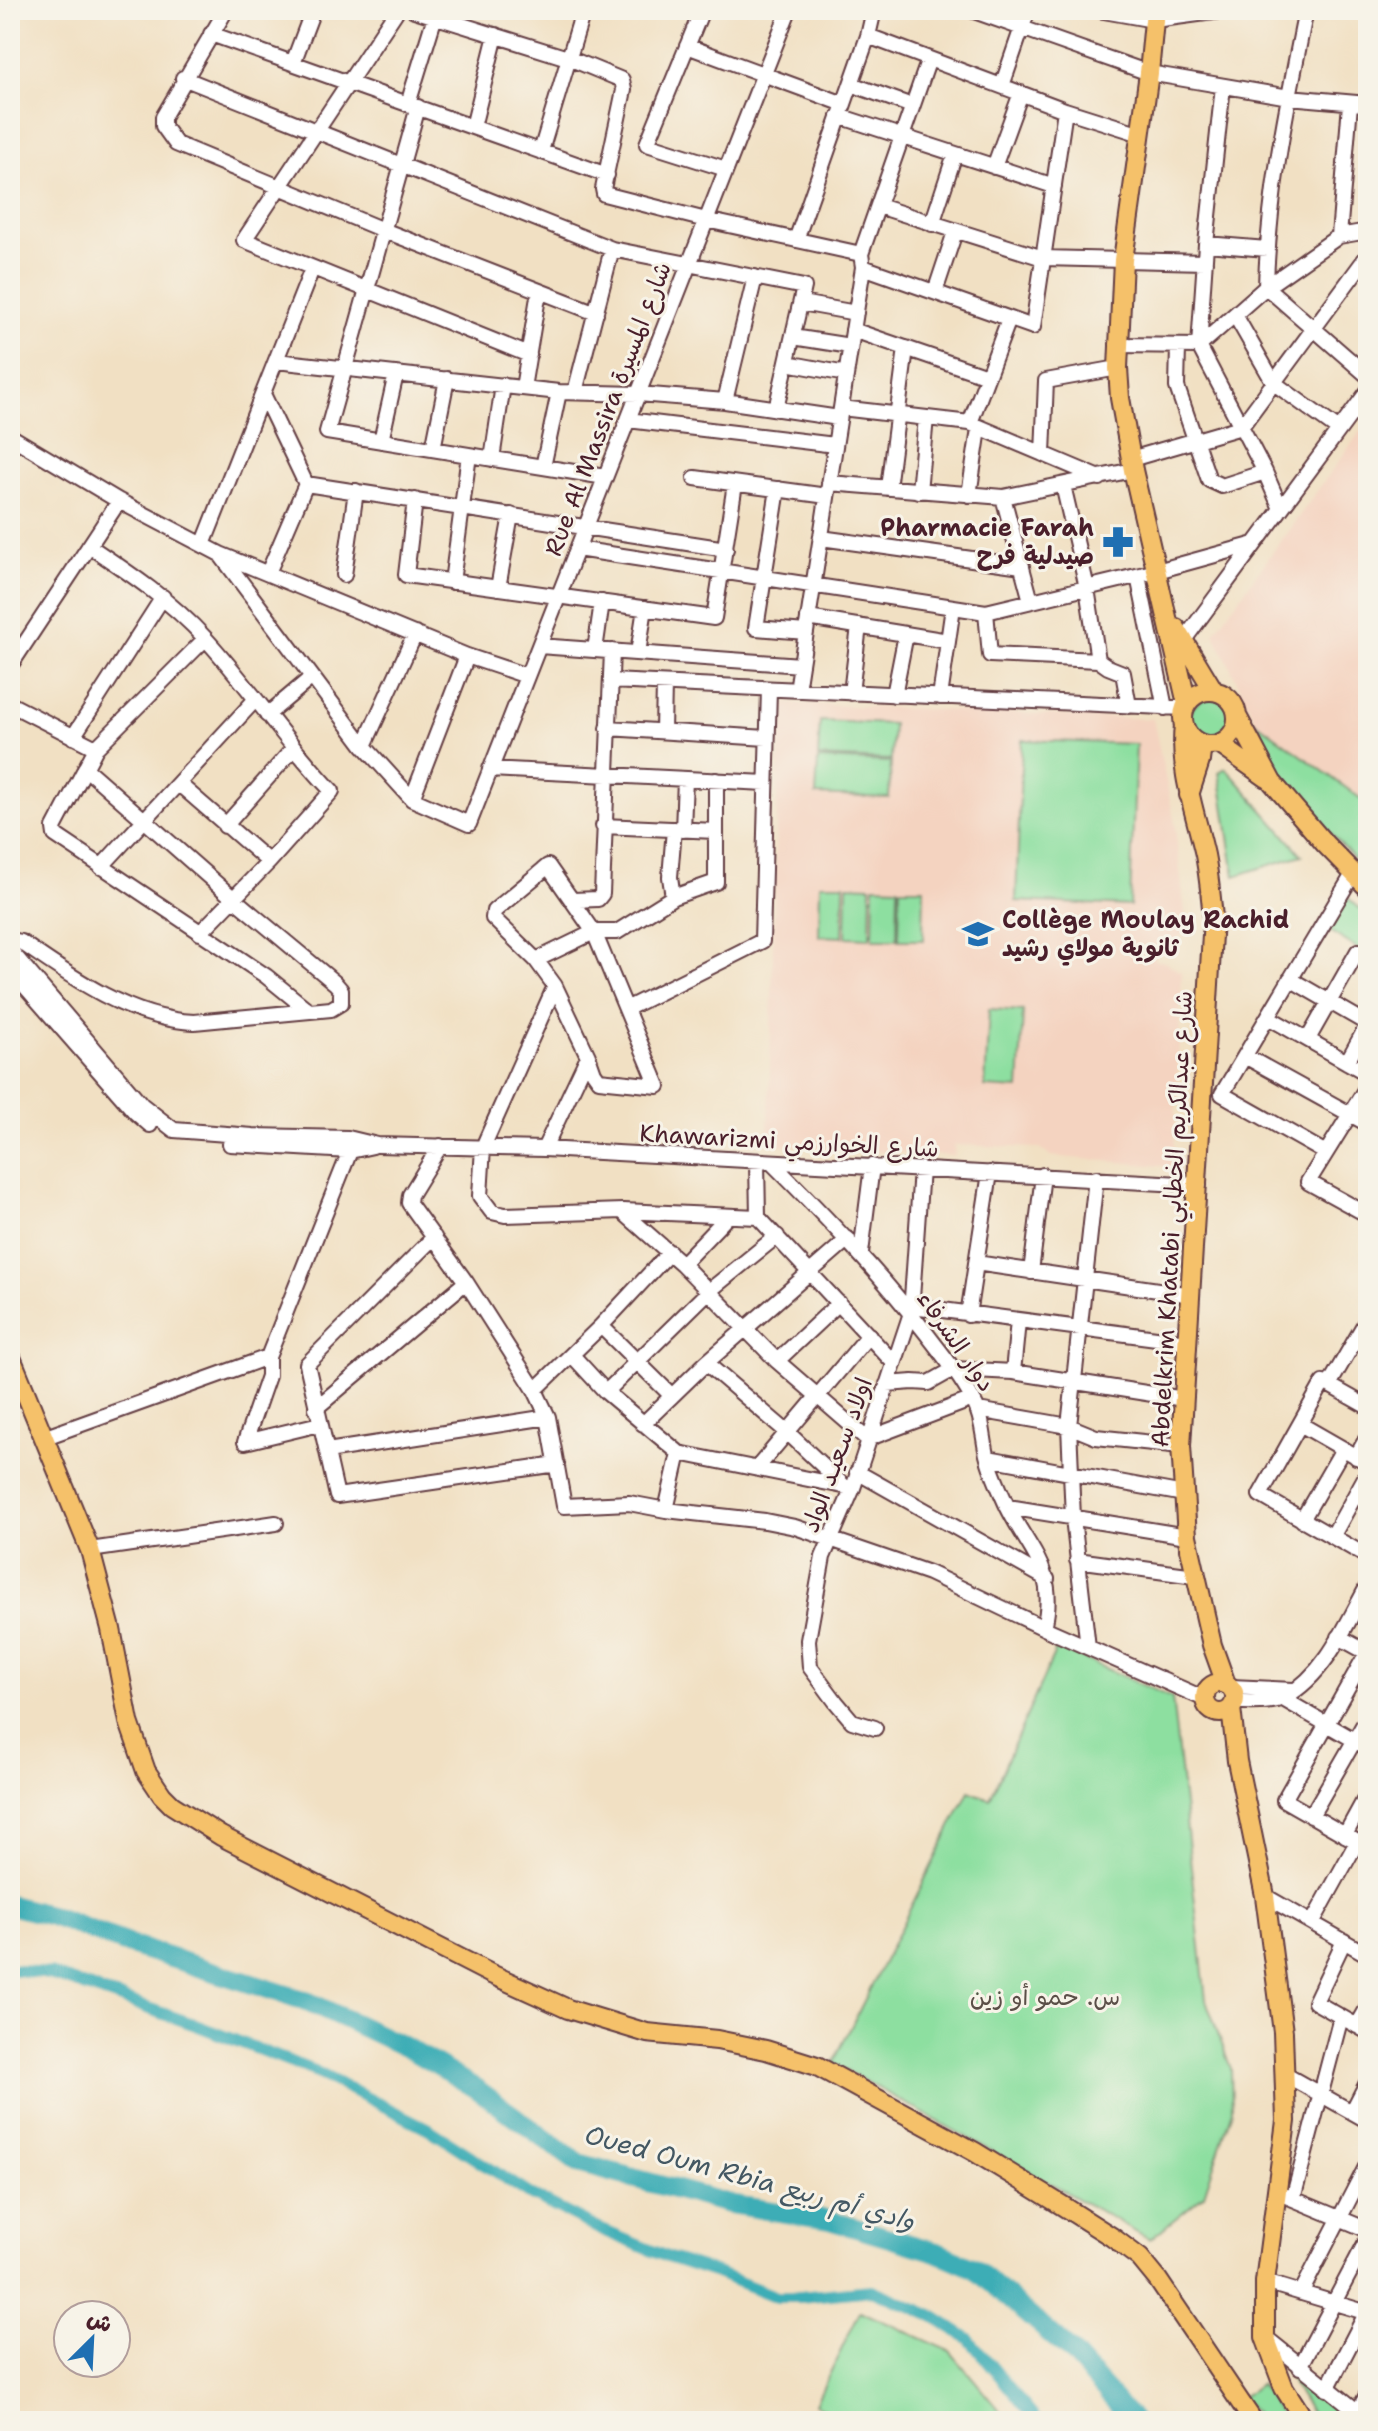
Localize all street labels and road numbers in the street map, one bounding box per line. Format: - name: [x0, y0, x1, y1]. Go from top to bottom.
- street label: Rue Al Massira شارع المسيرة: [537, 257, 680, 561]
- street label: Abdelkrim Khatabi شارع عبدالكريم الخطابي: [1144, 990, 1205, 1448]
- street label: Khawarizmi شارع الخوارزمي: [638, 1117, 940, 1170]
- street label: دوار الشرفاء: [909, 1284, 1003, 1398]
- street label: اولاد سـعيـد الواد: [794, 1373, 880, 1537]

